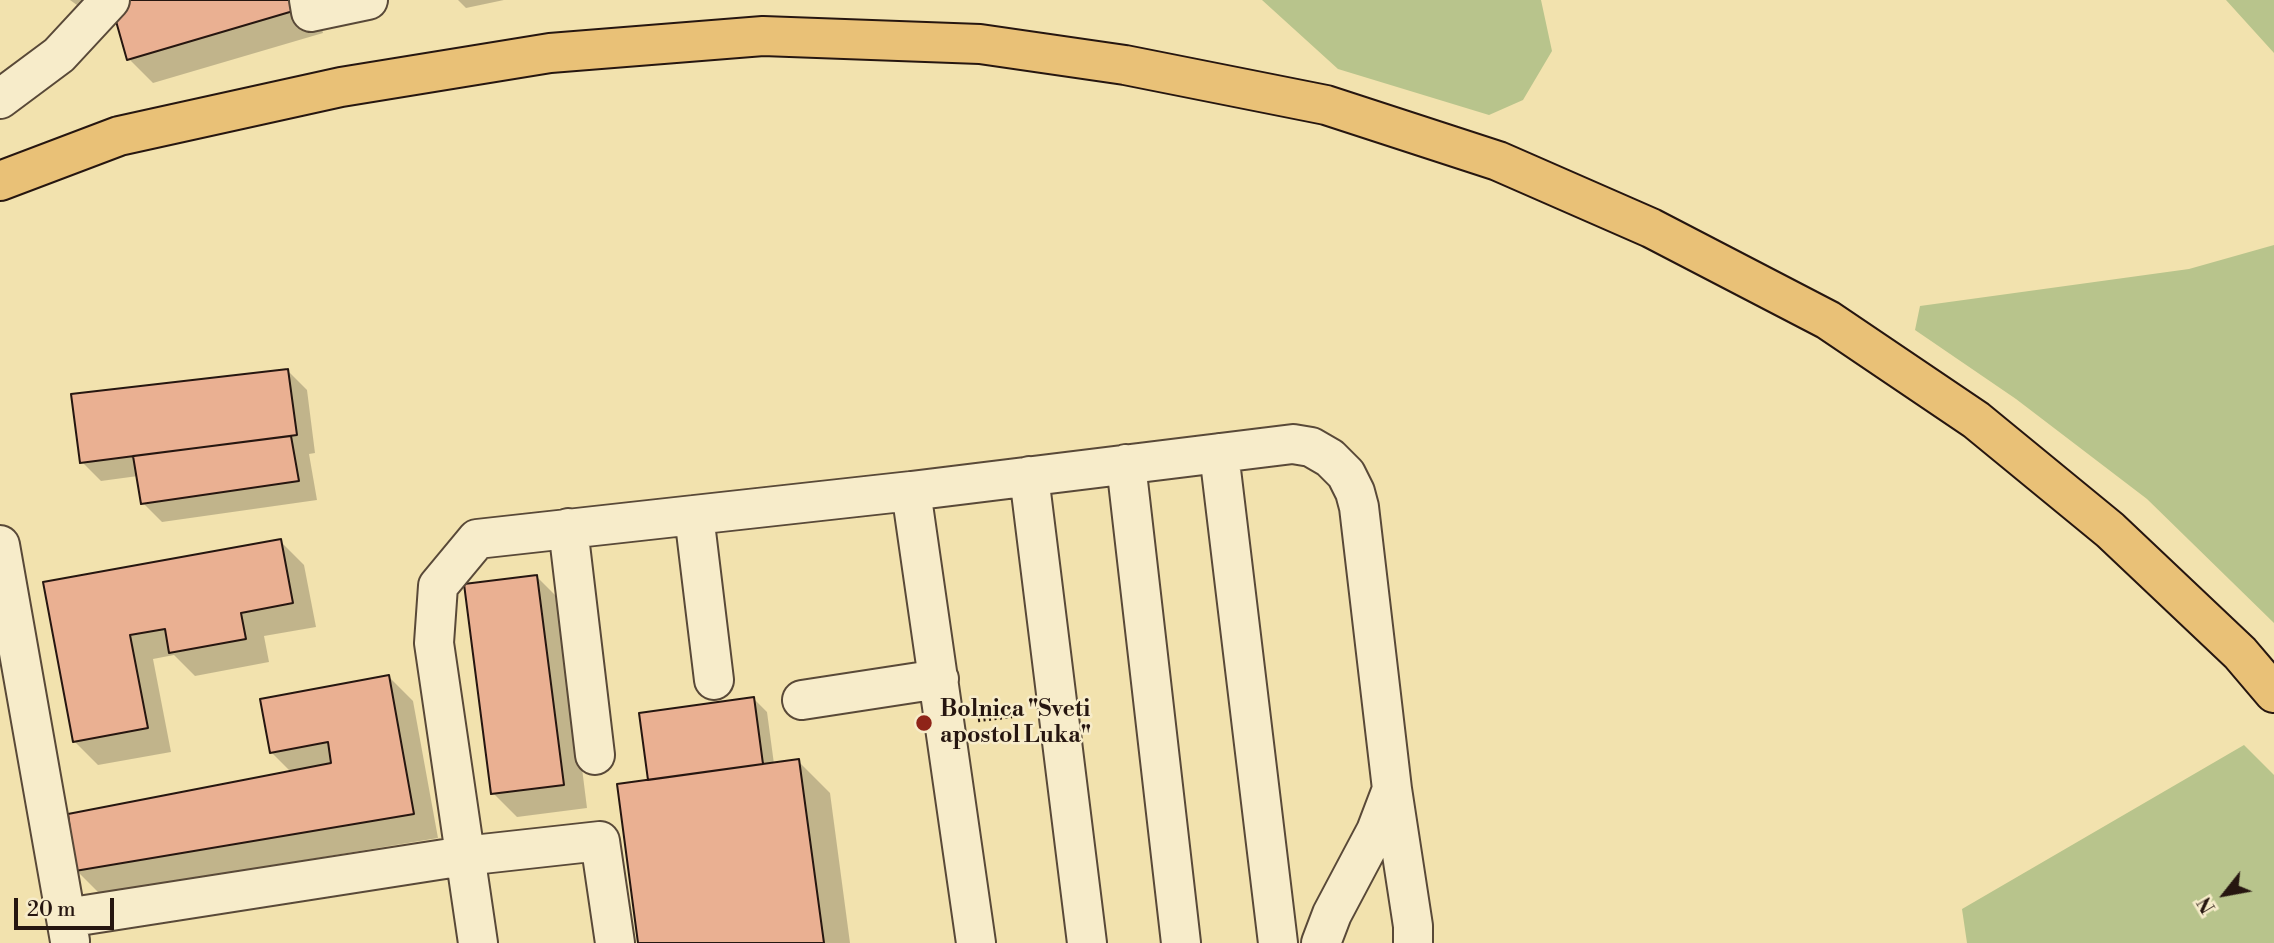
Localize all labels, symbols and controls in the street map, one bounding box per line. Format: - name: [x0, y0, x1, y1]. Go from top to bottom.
- place label: Bolnica "Sveti apostol Luka": [940, 696, 1091, 750]
- marker: Bolnica "Sveti apostol Luka": [914, 713, 934, 733]
- north arrow: [2190, 859, 2260, 929]
- scale bar: [18, 884, 117, 928]
- text: N: [2193, 892, 2221, 917]
- text: 20 m: [27, 897, 76, 923]

